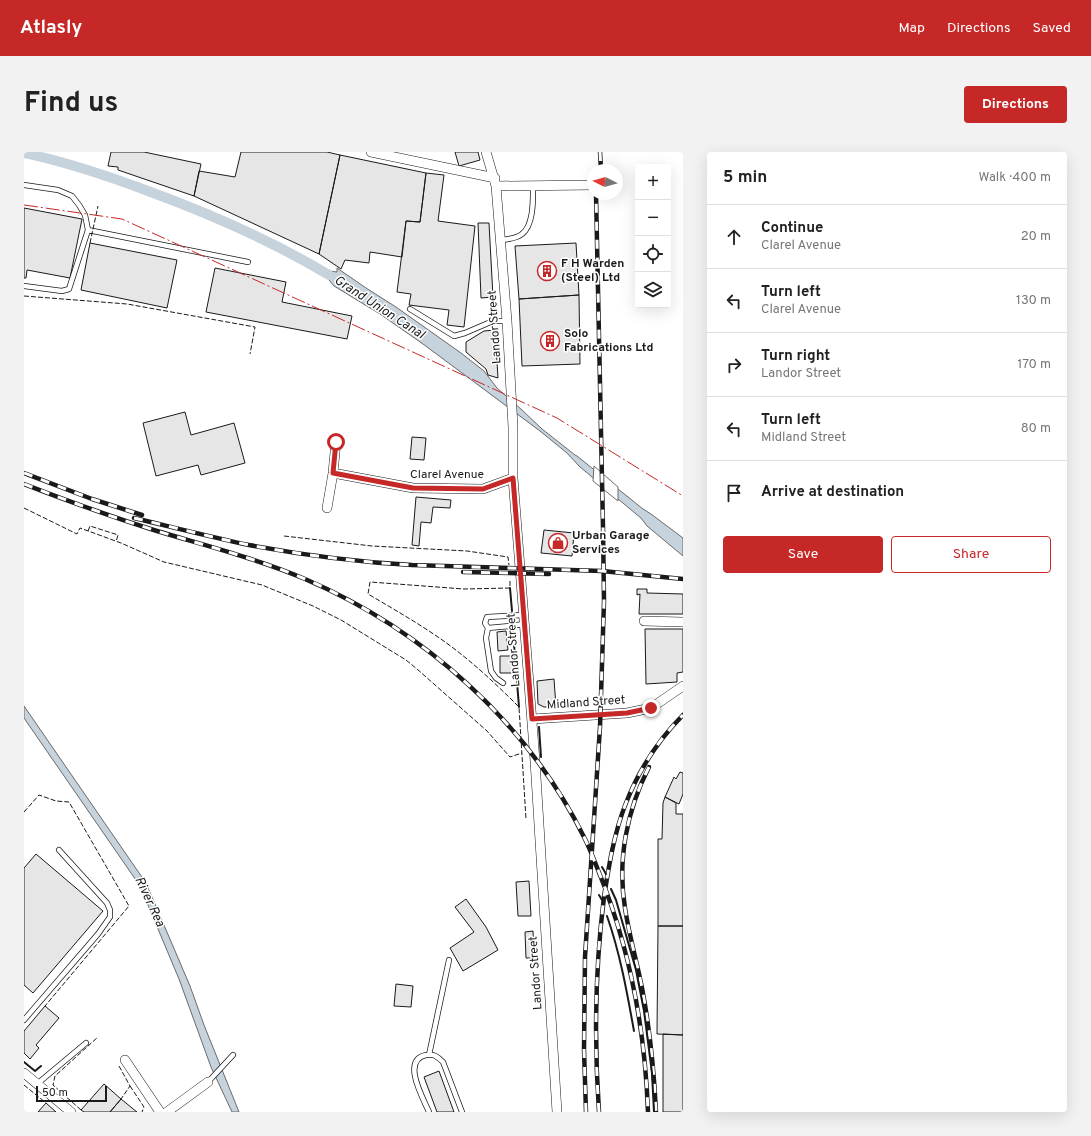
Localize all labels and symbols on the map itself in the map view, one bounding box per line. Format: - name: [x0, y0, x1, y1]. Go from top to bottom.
- north arrow: [587, 164, 623, 200]
- place label: F H Warden (Steel) Ltd: [561, 256, 624, 286]
- building icon: F H Warden (Steel) Ltd: [536, 260, 558, 282]
- water label: Grand Union Canal: [331, 273, 428, 344]
- street label: Landor Street: [484, 290, 506, 364]
- place label: Solo Fabrications Ltd: [564, 326, 653, 356]
- building icon: Solo Fabrications Ltd: [539, 330, 561, 352]
- route start: [327, 433, 345, 451]
- street label: Clarel Avenue: [410, 467, 484, 483]
- place label: Urban Garage Services: [572, 528, 650, 558]
- shop icon: Urban Garage Services: [547, 532, 569, 554]
- street label: Landor Street: [503, 613, 525, 687]
- street label: Midland Street: [546, 692, 626, 714]
- route end: [642, 699, 660, 717]
- water label: River Rea: [130, 874, 168, 930]
- street label: Landor Street: [525, 936, 547, 1010]
- scale bar: [36, 1084, 107, 1103]

